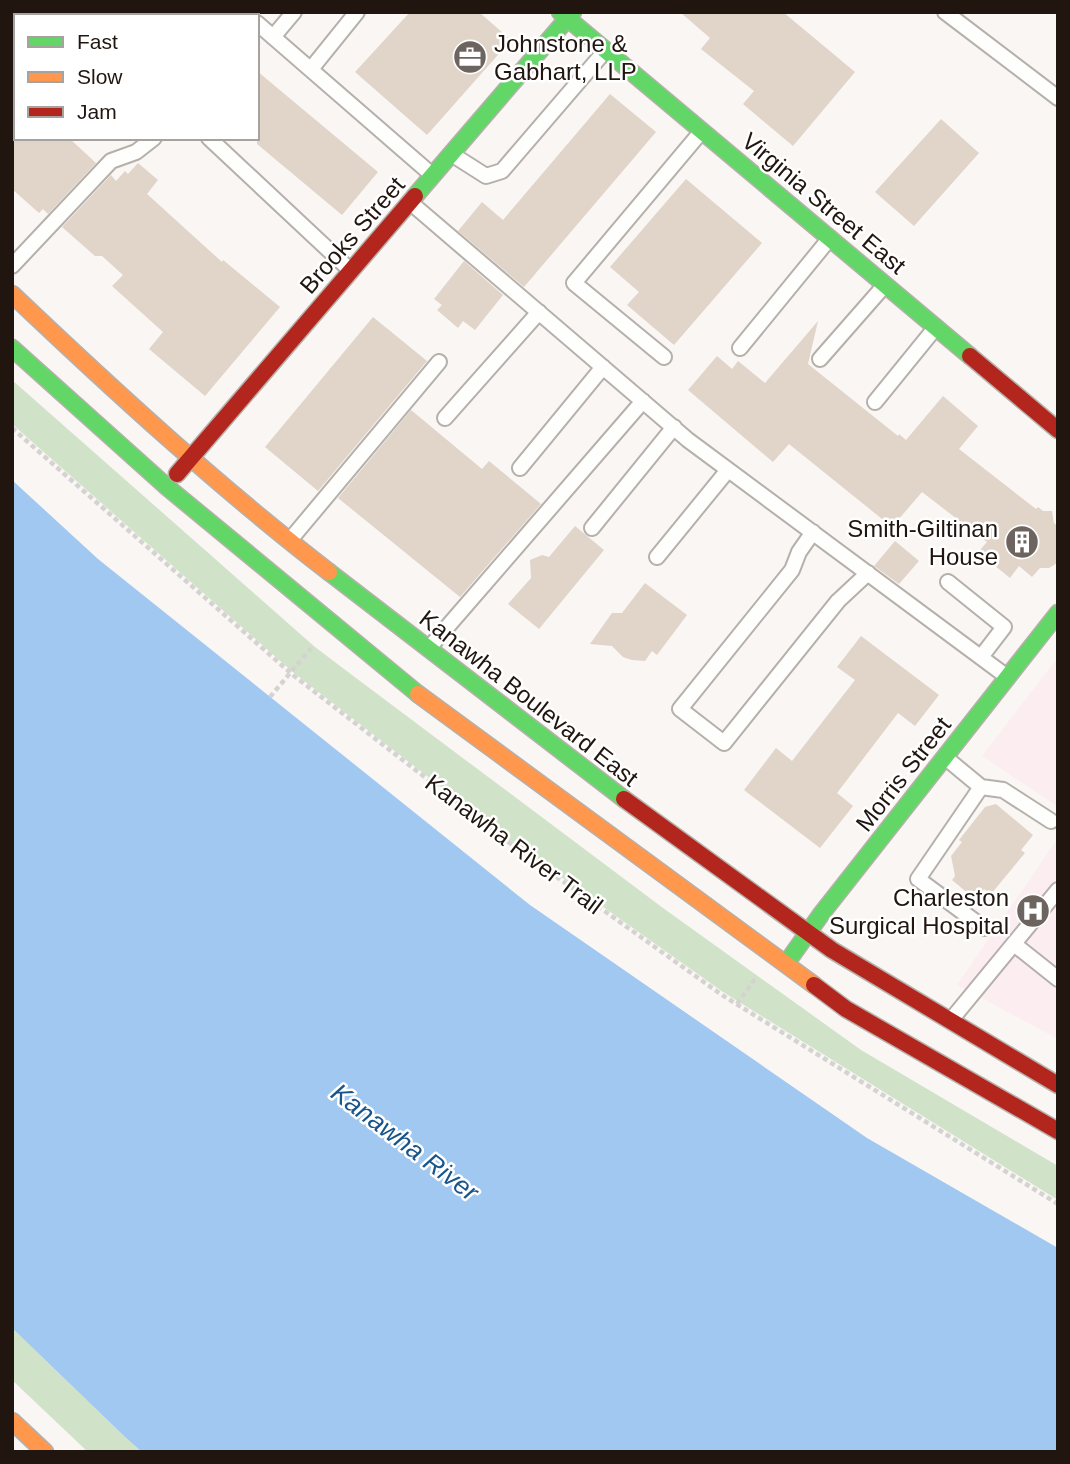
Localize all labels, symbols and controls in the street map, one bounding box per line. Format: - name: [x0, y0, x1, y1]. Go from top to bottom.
- legend: [14, 14, 259, 140]
- text: Fast: [77, 30, 118, 53]
- place label: Johnstone & Gabhart, LLP: [494, 30, 637, 85]
- office icon: Johnstone & Gabhart, LLP: [451, 38, 489, 76]
- text: Slow: [77, 65, 123, 88]
- text: Jam: [77, 100, 117, 123]
- street label: Virginia Street East: [737, 127, 911, 279]
- street label: Brooks Street: [294, 171, 410, 299]
- place label: Smith-Giltinan House: [847, 515, 998, 570]
- building icon: Smith-Giltinan House: [1003, 523, 1041, 561]
- street label: Kanawha Boulevard East: [414, 604, 644, 792]
- street label: Morris Street: [850, 711, 956, 836]
- street label: Kanawha River Trail: [420, 769, 608, 919]
- place label: Charleston Surgical Hospital: [829, 884, 1009, 939]
- hospital icon: Charleston Surgical Hospital: [1014, 892, 1052, 930]
- water label: Kanawha River: [326, 1077, 486, 1208]

